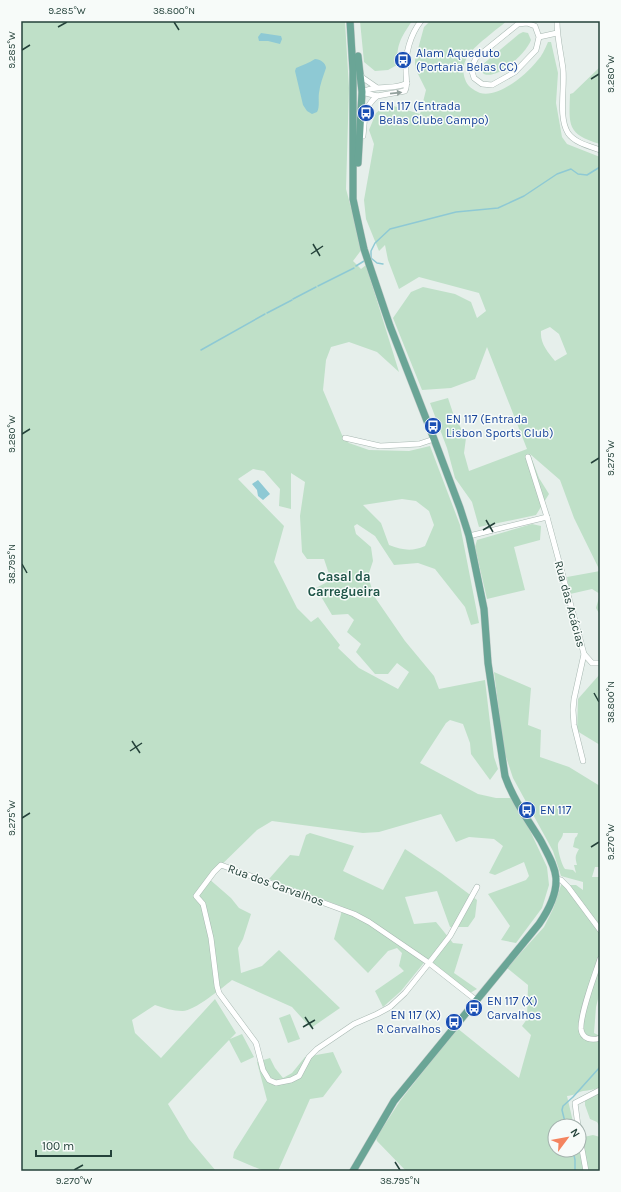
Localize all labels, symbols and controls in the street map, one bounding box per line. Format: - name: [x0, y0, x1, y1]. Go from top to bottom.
- text: 9.285°W: [48, 5, 86, 17]
- text: 38.800°N: [153, 5, 195, 17]
- text: 9.285°W: [6, 31, 18, 69]
- place label: Alam Aqueduto (Portaria Belas CC): [416, 46, 518, 74]
- bus stop icon: Alam Aqueduto (Portaria Belas CC): [393, 50, 413, 70]
- text: 9.280°W: [605, 55, 617, 93]
- one-way arrow: [390, 90, 402, 96]
- place label: EN 117 (Entrada Belas Clube Campo): [379, 99, 489, 127]
- bus stop icon: EN 117 (Entrada Belas Clube Campo): [356, 103, 376, 123]
- place label: EN 117 (Entrada Lisbon Sports Club): [446, 412, 553, 440]
- text: 9.280°W: [6, 415, 18, 453]
- bus stop icon: EN 117 (Entrada Lisbon Sports Club): [423, 416, 443, 436]
- text: 9.275°W: [605, 440, 617, 476]
- text: 38.795°N: [6, 544, 18, 584]
- street label: Rua das Acácias: [552, 559, 588, 649]
- district label: Casal da Carregueira: [308, 569, 380, 599]
- text: 38.800°N: [605, 681, 617, 723]
- text: 9.275°W: [6, 800, 18, 836]
- bus stop icon: EN 117: [517, 800, 537, 820]
- place label: EN 117: [540, 803, 572, 817]
- text: 9.270°W: [605, 824, 617, 860]
- street label: Rua dos Carvalhos: [226, 861, 326, 909]
- place label: EN 117 (X) Carvalhos: [487, 994, 541, 1022]
- bus stop icon: EN 117 (X) Carvalhos: [464, 998, 484, 1018]
- place label: EN 117 (X) R Carvalhos: [376, 1008, 441, 1036]
- bus stop icon: EN 117 (X) R Carvalhos: [444, 1012, 464, 1032]
- north arrow: [547, 1118, 587, 1158]
- text: N: [567, 1126, 583, 1140]
- scale bar: [36, 1132, 111, 1158]
- text: 100 m: [42, 1139, 74, 1153]
- text: 9.270°W: [56, 1175, 92, 1187]
- text: 38.795°N: [380, 1175, 420, 1187]

